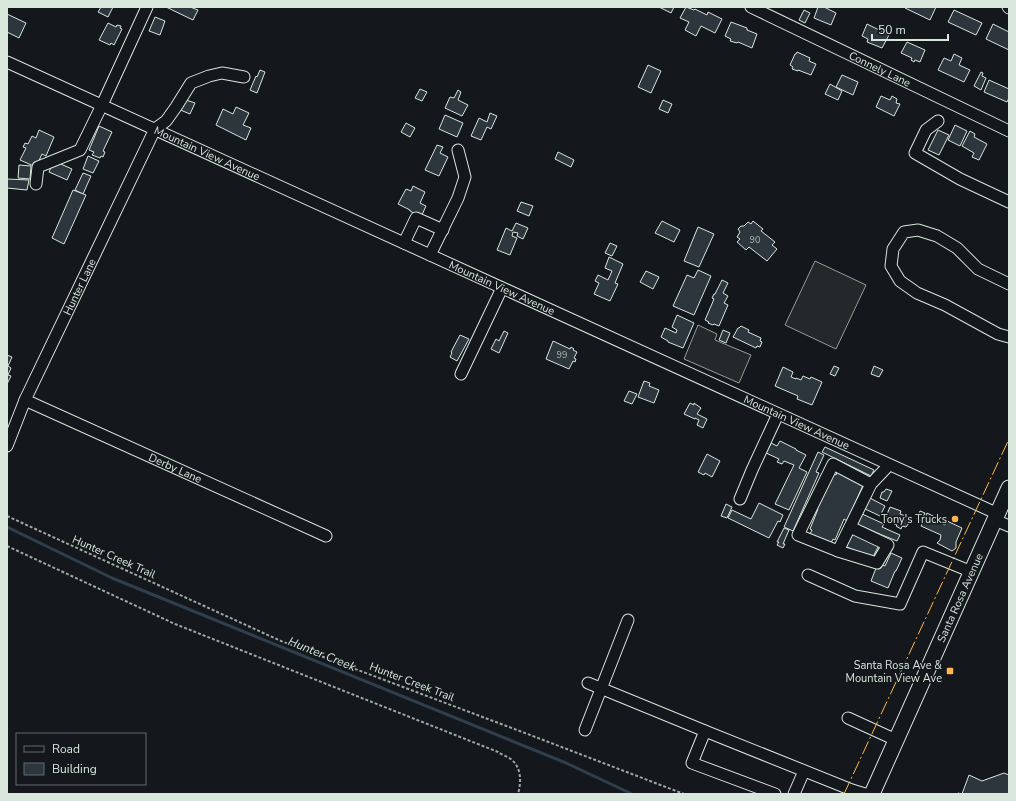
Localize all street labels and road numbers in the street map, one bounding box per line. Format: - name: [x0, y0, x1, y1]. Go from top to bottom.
- street label: Connely Lane: [846, 48, 913, 90]
- street label: Mountain View Avenue: [152, 123, 263, 184]
- street label: Hunter Lane: [59, 256, 99, 318]
- street label: Mountain View Avenue: [447, 257, 557, 318]
- street label: Mountain View Avenue: [741, 392, 852, 453]
- street label: Derby Lane: [146, 449, 204, 487]
- street label: Hunter Creek Trail: [70, 532, 159, 582]
- street label: Santa Rosa Avenue: [933, 551, 986, 645]
- street label: Hunter Creek Trail: [367, 659, 457, 705]

